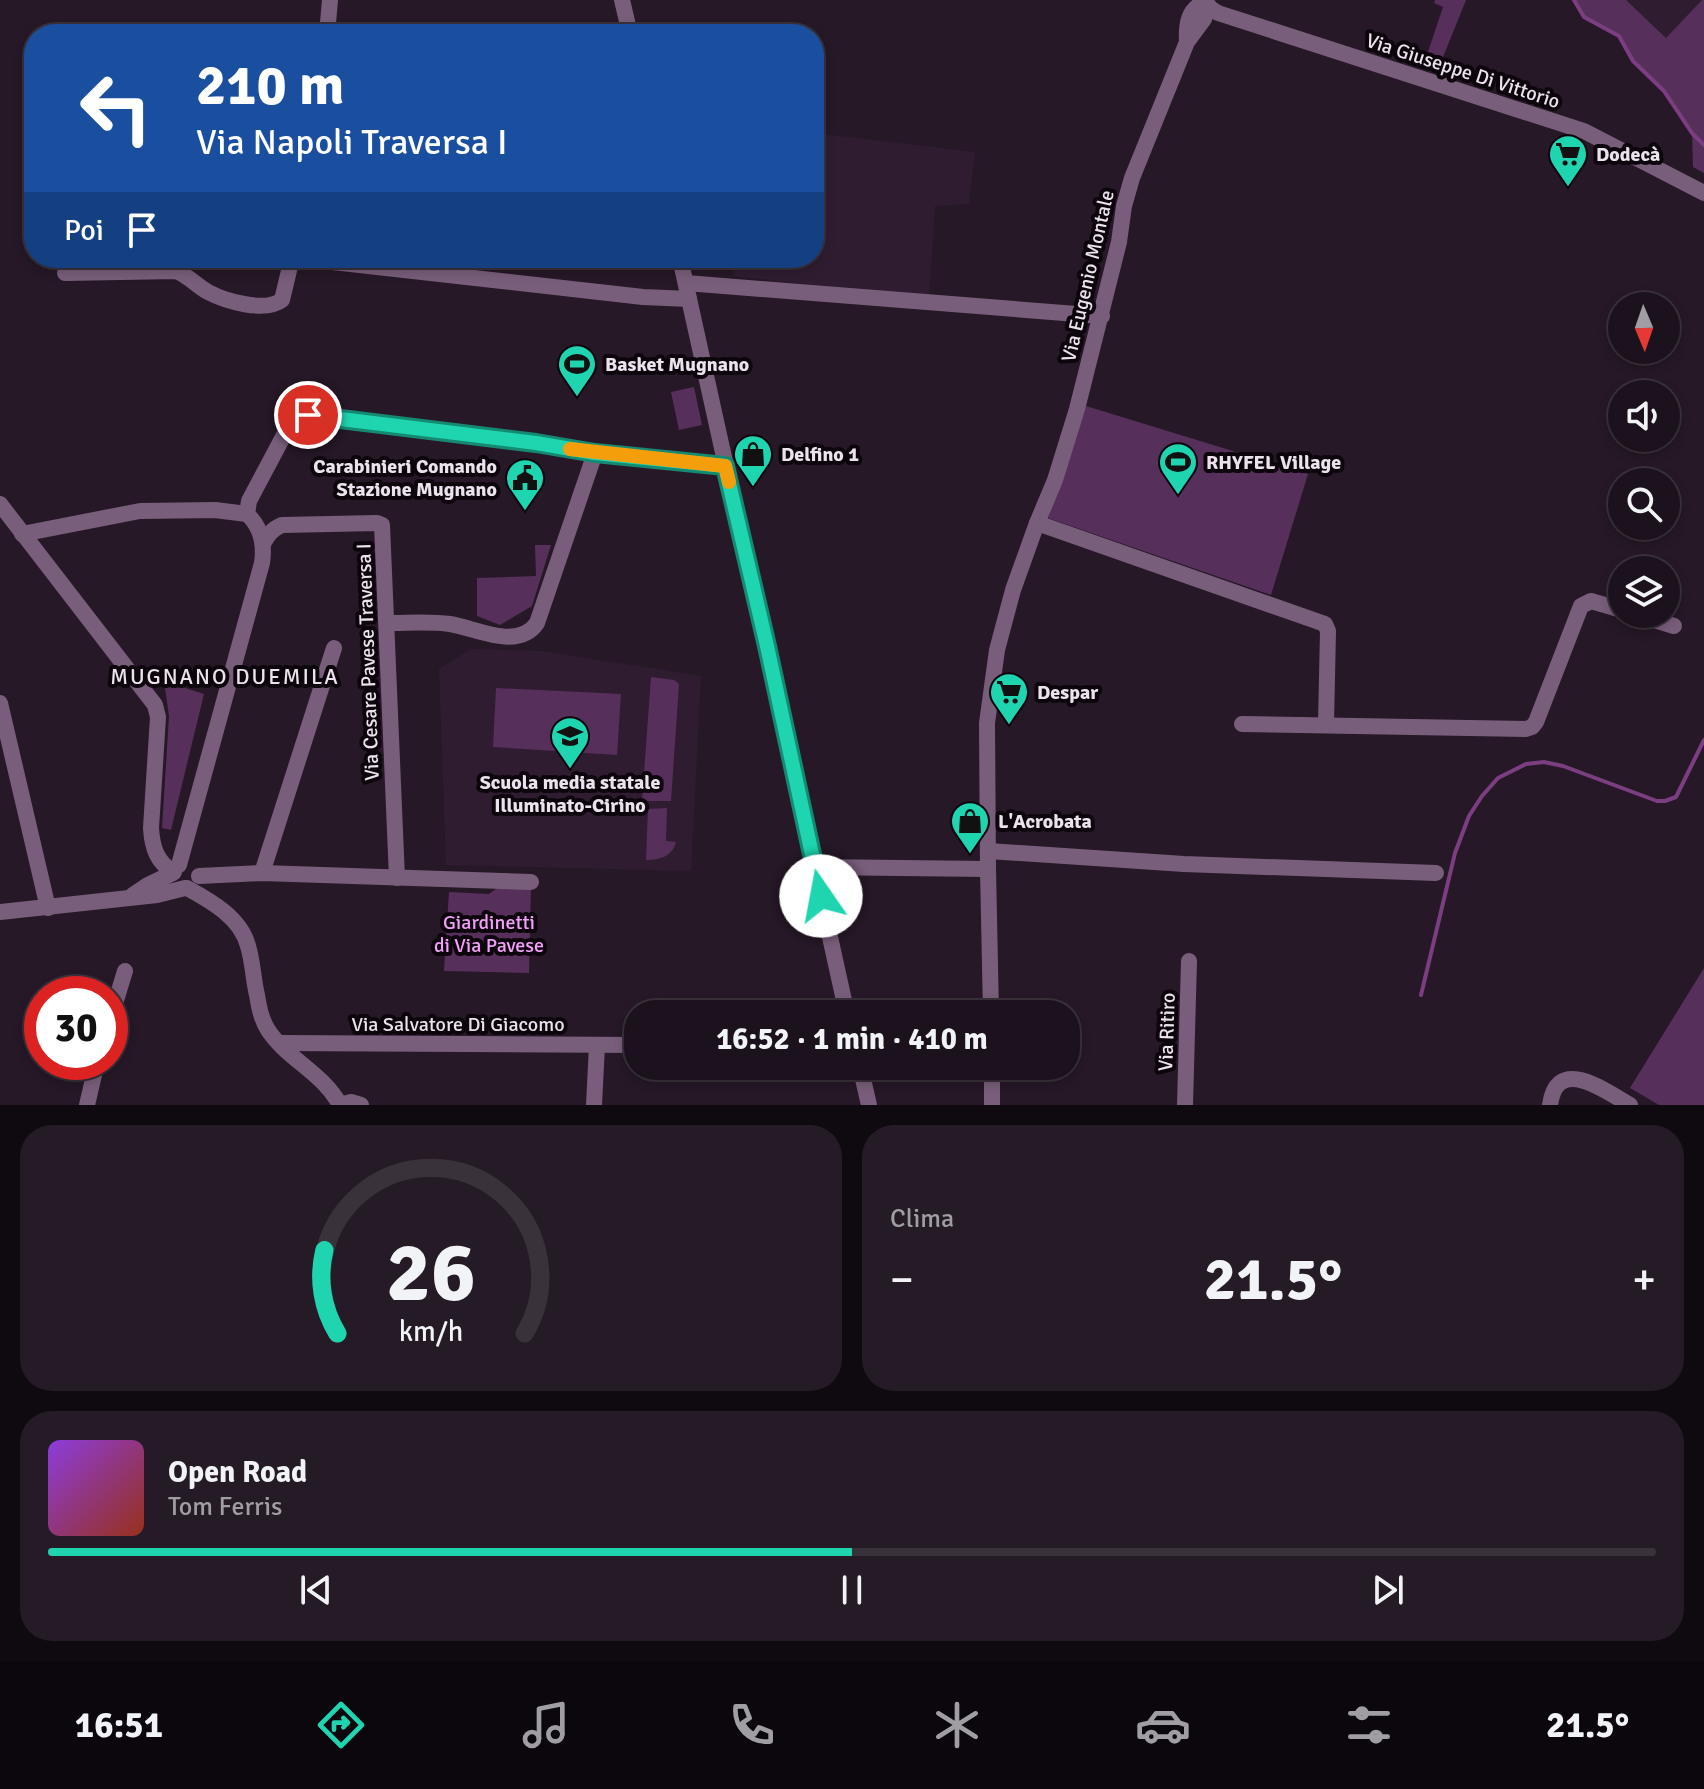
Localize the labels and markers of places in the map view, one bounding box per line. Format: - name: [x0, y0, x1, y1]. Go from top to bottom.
- supermarket icon: Dodecà: [1547, 133, 1589, 188]
- place label: Dodecà: [1596, 142, 1660, 167]
- sports icon: Basket Mugnano: [556, 343, 598, 398]
- place label: Basket Mugnano: [605, 352, 749, 377]
- pin: [274, 381, 342, 449]
- shop icon: Delfino 1: [732, 433, 774, 488]
- sports icon: RHYFEL Village: [1157, 441, 1199, 496]
- place label: Delfino 1: [781, 442, 859, 467]
- place label: RHYFEL Village: [1206, 450, 1341, 475]
- place label: Carabinieri Comando Stazione Mugnano: [313, 454, 497, 502]
- public building icon: Carabinieri Comando Stazione Mugnano: [504, 457, 546, 512]
- supermarket icon: Despar: [988, 671, 1030, 726]
- place label: Despar: [1037, 680, 1098, 705]
- school or university icon: Scuola media statale Illuminato-Cirino: [549, 715, 591, 770]
- place label: Scuola media statale Illuminato-Cirino: [480, 770, 660, 818]
- shop icon: L'Acrobata: [949, 800, 991, 855]
- place label: L'Acrobata: [998, 809, 1092, 834]

